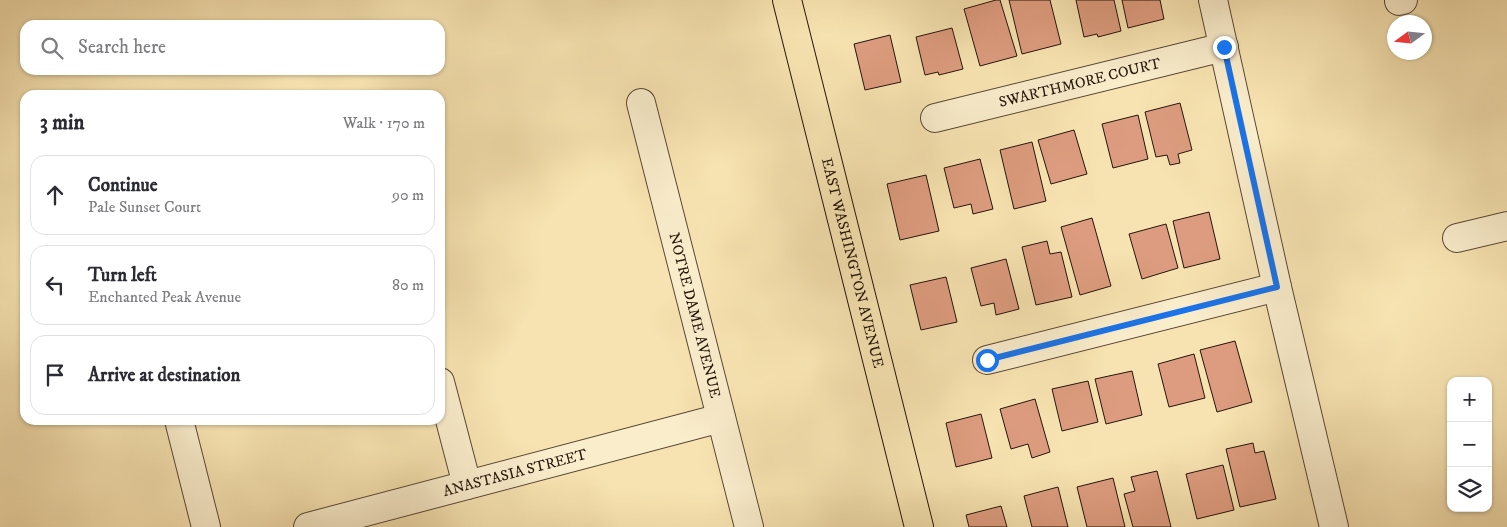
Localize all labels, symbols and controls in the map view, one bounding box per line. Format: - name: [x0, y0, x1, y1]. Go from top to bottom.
- north arrow: [1387, 15, 1432, 60]
- search box: [20, 20, 445, 75]
- icon: search: [38, 34, 66, 62]
- text: Search here: [78, 36, 166, 59]
- route end: [1213, 36, 1236, 59]
- street label: SWARTHMORE COURT: [997, 53, 1163, 111]
- text: 3 min: [40, 110, 85, 136]
- text: Walk · 170 m: [343, 113, 425, 133]
- street label: EAST WASHINGTON AVENUE: [817, 156, 888, 370]
- text: Continue: [88, 174, 158, 197]
- icon: ahead: [41, 181, 69, 209]
- text: 90 m: [392, 185, 424, 205]
- text: Pale Sunset Court: [88, 197, 201, 217]
- street label: NOTRE DAME AVENUE: [665, 231, 725, 400]
- text: Turn left: [88, 264, 157, 287]
- icon: left: [41, 271, 69, 299]
- text: 80 m: [392, 275, 424, 295]
- text: Enchanted Peak Avenue: [88, 287, 241, 307]
- route start: [976, 349, 999, 372]
- icon: arrive: [41, 361, 69, 389]
- text: Arrive at destination: [88, 364, 240, 387]
- map controls: [1447, 377, 1492, 512]
- button: +: [1447, 377, 1492, 422]
- button: −: [1447, 422, 1492, 467]
- street label: ANASTASIA STREET: [441, 444, 590, 500]
- button: layers: [1447, 467, 1492, 512]

